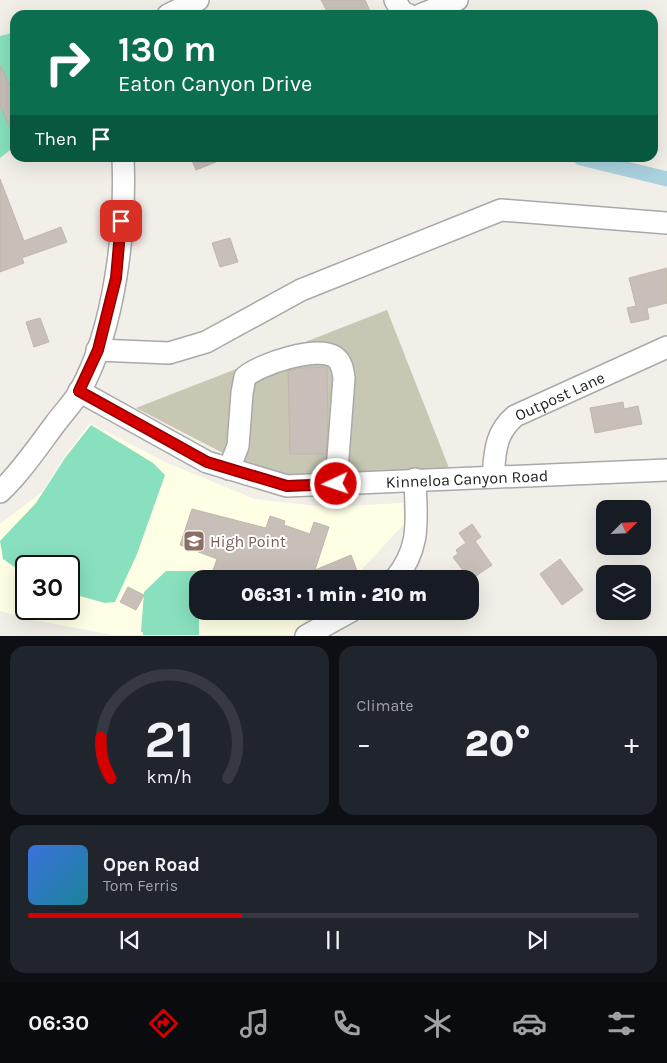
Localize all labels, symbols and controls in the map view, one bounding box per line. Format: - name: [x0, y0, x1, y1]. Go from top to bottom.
- text: 130 m: [118, 29, 216, 70]
- icon: right: [35, 30, 100, 95]
- text: Eaton Canyon Drive: [118, 71, 312, 97]
- icon: arrive: [87, 125, 115, 153]
- text: Then: [35, 128, 77, 150]
- pin: [100, 200, 142, 242]
- icon: arrive: [107, 207, 135, 235]
- street label: Outpost Lane: [512, 367, 607, 424]
- position arrow: [309, 457, 361, 509]
- street label: Kinneloa Canyon Road: [385, 466, 549, 491]
- north arrow: [596, 500, 651, 555]
- map controls: [596, 500, 651, 620]
- school or university icon: High Point: [182, 529, 206, 553]
- place label: High Point: [210, 532, 286, 551]
- speed limit sign: 30: [15, 555, 80, 620]
- button: layers: [596, 565, 651, 620]
- text: 06:31 · 1 min · 210 m: [241, 584, 427, 606]
- text: Climate: [357, 696, 414, 715]
- text: 21: [144, 709, 194, 770]
- text: 20°: [465, 721, 531, 766]
- text: −: [357, 727, 371, 760]
- text: +: [624, 727, 639, 760]
- text: km/h: [147, 767, 192, 788]
- text: Open Road: [103, 854, 200, 876]
- text: Tom Ferris: [103, 876, 178, 895]
- icon: previous: [116, 926, 144, 954]
- icon: pause: [319, 926, 347, 954]
- icon: next: [523, 926, 551, 954]
- icon: directions: [146, 1006, 181, 1041]
- icon: music: [237, 1006, 272, 1041]
- icon: phone: [329, 1006, 364, 1041]
- icon: climate: [420, 1006, 455, 1041]
- icon: car: [512, 1006, 547, 1041]
- icon: filters: [604, 1006, 639, 1041]
- text: 06:30: [28, 1010, 89, 1036]

